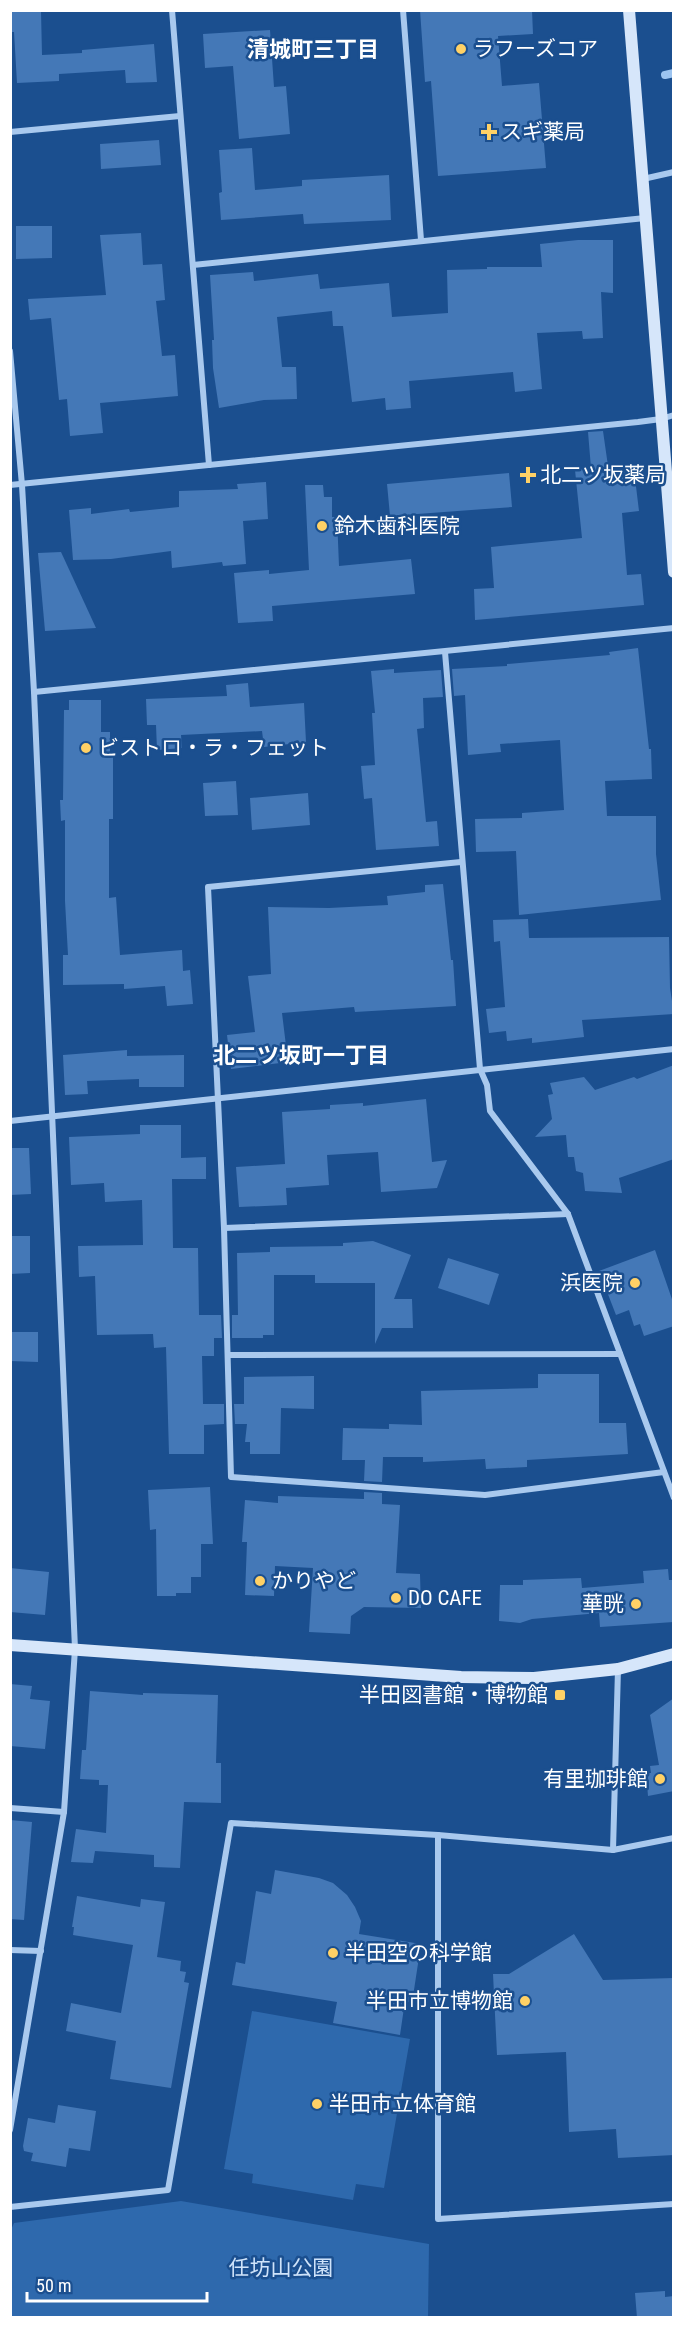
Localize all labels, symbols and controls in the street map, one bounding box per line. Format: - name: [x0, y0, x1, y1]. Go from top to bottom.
- district label: 清城町三丁目: [247, 37, 379, 62]
- place label: ラフーズコア: [473, 37, 598, 61]
- marker: ラフーズコア: [454, 42, 468, 56]
- place label: スギ薬局: [501, 120, 585, 144]
- marker: スギ薬局: [482, 125, 496, 139]
- place label: 北二ツ坂薬局: [540, 463, 666, 487]
- marker: 北二ツ坂薬局: [521, 468, 535, 482]
- place label: 鈴木歯科医院: [334, 514, 460, 538]
- marker: 鈴木歯科医院: [315, 519, 329, 533]
- place label: ビストロ・ラ・フェット: [98, 736, 329, 760]
- marker: ビストロ・ラ・フェット: [79, 741, 93, 755]
- district label: 北二ツ坂町一丁目: [213, 1043, 389, 1068]
- place label: 浜医院: [560, 1271, 623, 1295]
- marker: 浜医院: [628, 1276, 642, 1290]
- place label: かりやど: [272, 1569, 356, 1593]
- marker: かりやど: [253, 1574, 267, 1588]
- place label: DO CAFE: [408, 1586, 482, 1610]
- marker: DO CAFE: [389, 1591, 403, 1605]
- place label: 華晄: [582, 1592, 624, 1616]
- marker: 華晄: [629, 1597, 643, 1611]
- place label: 半田図書館・博物館: [359, 1683, 548, 1707]
- marker: 半田図書館・博物館: [553, 1688, 567, 1702]
- place label: 有里珈琲館: [543, 1767, 648, 1791]
- marker: 有里珈琲館: [653, 1772, 667, 1786]
- place label: 半田空の科学館: [345, 1941, 492, 1965]
- marker: 半田空の科学館: [326, 1946, 340, 1960]
- place label: 半田市立博物館: [366, 1989, 513, 2013]
- marker: 半田市立博物館: [518, 1994, 532, 2008]
- place label: 半田市立体育館: [329, 2092, 476, 2116]
- marker: 半田市立体育館: [310, 2097, 324, 2111]
- park label: 任坊山公園: [229, 2256, 334, 2280]
- scale bar: [27, 2265, 207, 2303]
- text: 50 m: [36, 2275, 71, 2296]

